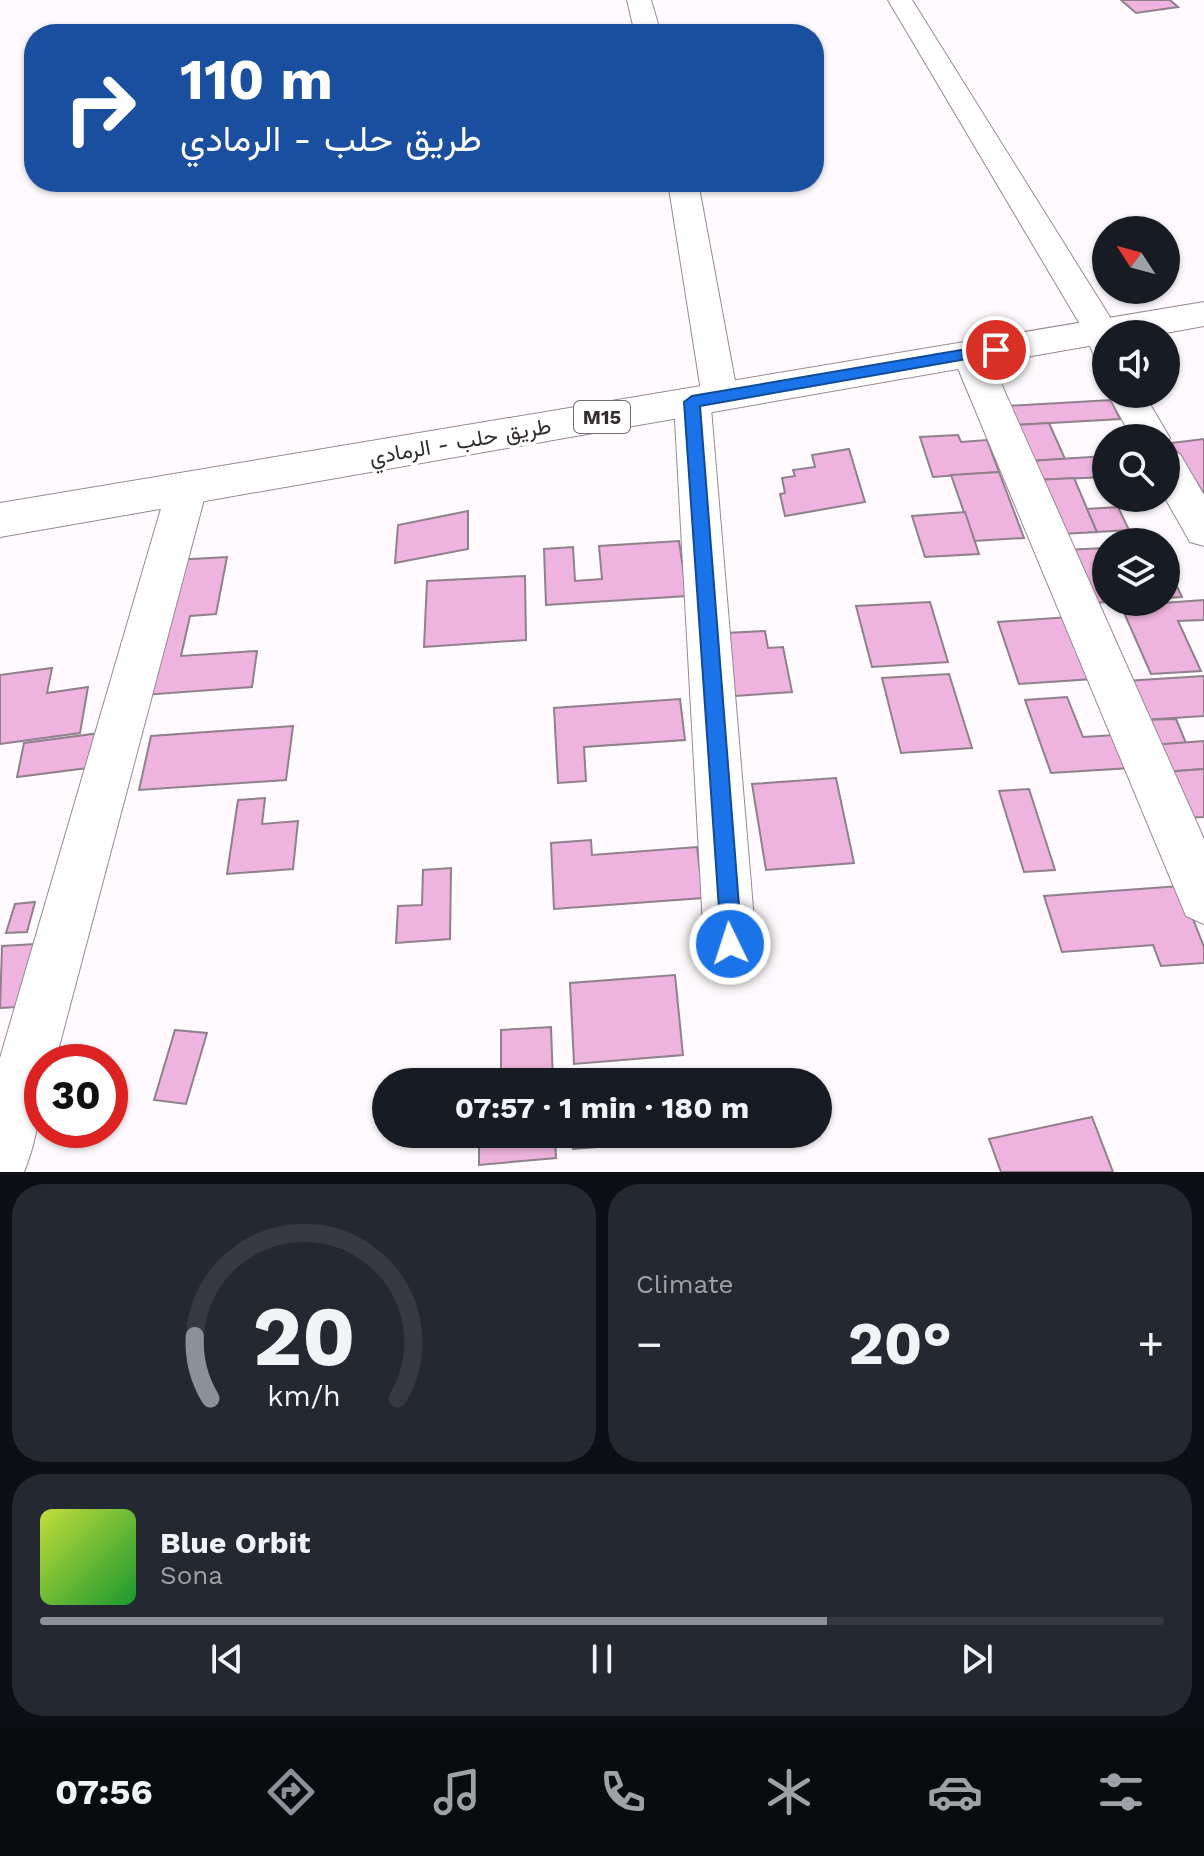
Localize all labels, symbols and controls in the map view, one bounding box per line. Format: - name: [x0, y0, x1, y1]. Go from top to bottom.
- text: 110 m: [180, 47, 333, 113]
- icon: right: [48, 56, 152, 160]
- text: طريق حلب - الرمادي: [180, 118, 482, 160]
- north arrow: [1092, 216, 1180, 304]
- map controls: [1092, 216, 1180, 616]
- pin: [962, 316, 1030, 384]
- button: sound: [1092, 320, 1180, 408]
- icon: arrive: [974, 328, 1018, 372]
- road number: M15: [574, 401, 630, 433]
- street label: طريق حلب - الرمادي: [367, 413, 554, 476]
- button: search: [1092, 424, 1180, 512]
- button: layers: [1092, 528, 1180, 616]
- position arrow: [688, 902, 772, 986]
- speed limit sign: 30: [24, 1044, 128, 1148]
- text: 07:57 · 1 min · 180 m: [455, 1090, 749, 1125]
- text: Climate: [636, 1269, 734, 1299]
- text: 20: [252, 1288, 356, 1385]
- text: 20°: [848, 1308, 952, 1379]
- text: −: [636, 1318, 663, 1370]
- text: +: [1137, 1318, 1164, 1370]
- text: km/h: [267, 1379, 341, 1413]
- text: Blue Orbit: [160, 1525, 310, 1560]
- text: Sona: [160, 1560, 223, 1590]
- icon: previous: [205, 1637, 249, 1681]
- icon: pause: [580, 1637, 624, 1681]
- icon: next: [955, 1637, 999, 1681]
- icon: directions: [263, 1764, 319, 1820]
- icon: music: [429, 1764, 485, 1820]
- icon: phone: [595, 1764, 651, 1820]
- icon: climate: [761, 1764, 817, 1820]
- icon: car: [927, 1764, 983, 1820]
- icon: filters: [1093, 1764, 1149, 1820]
- text: 07:56: [55, 1771, 153, 1813]

